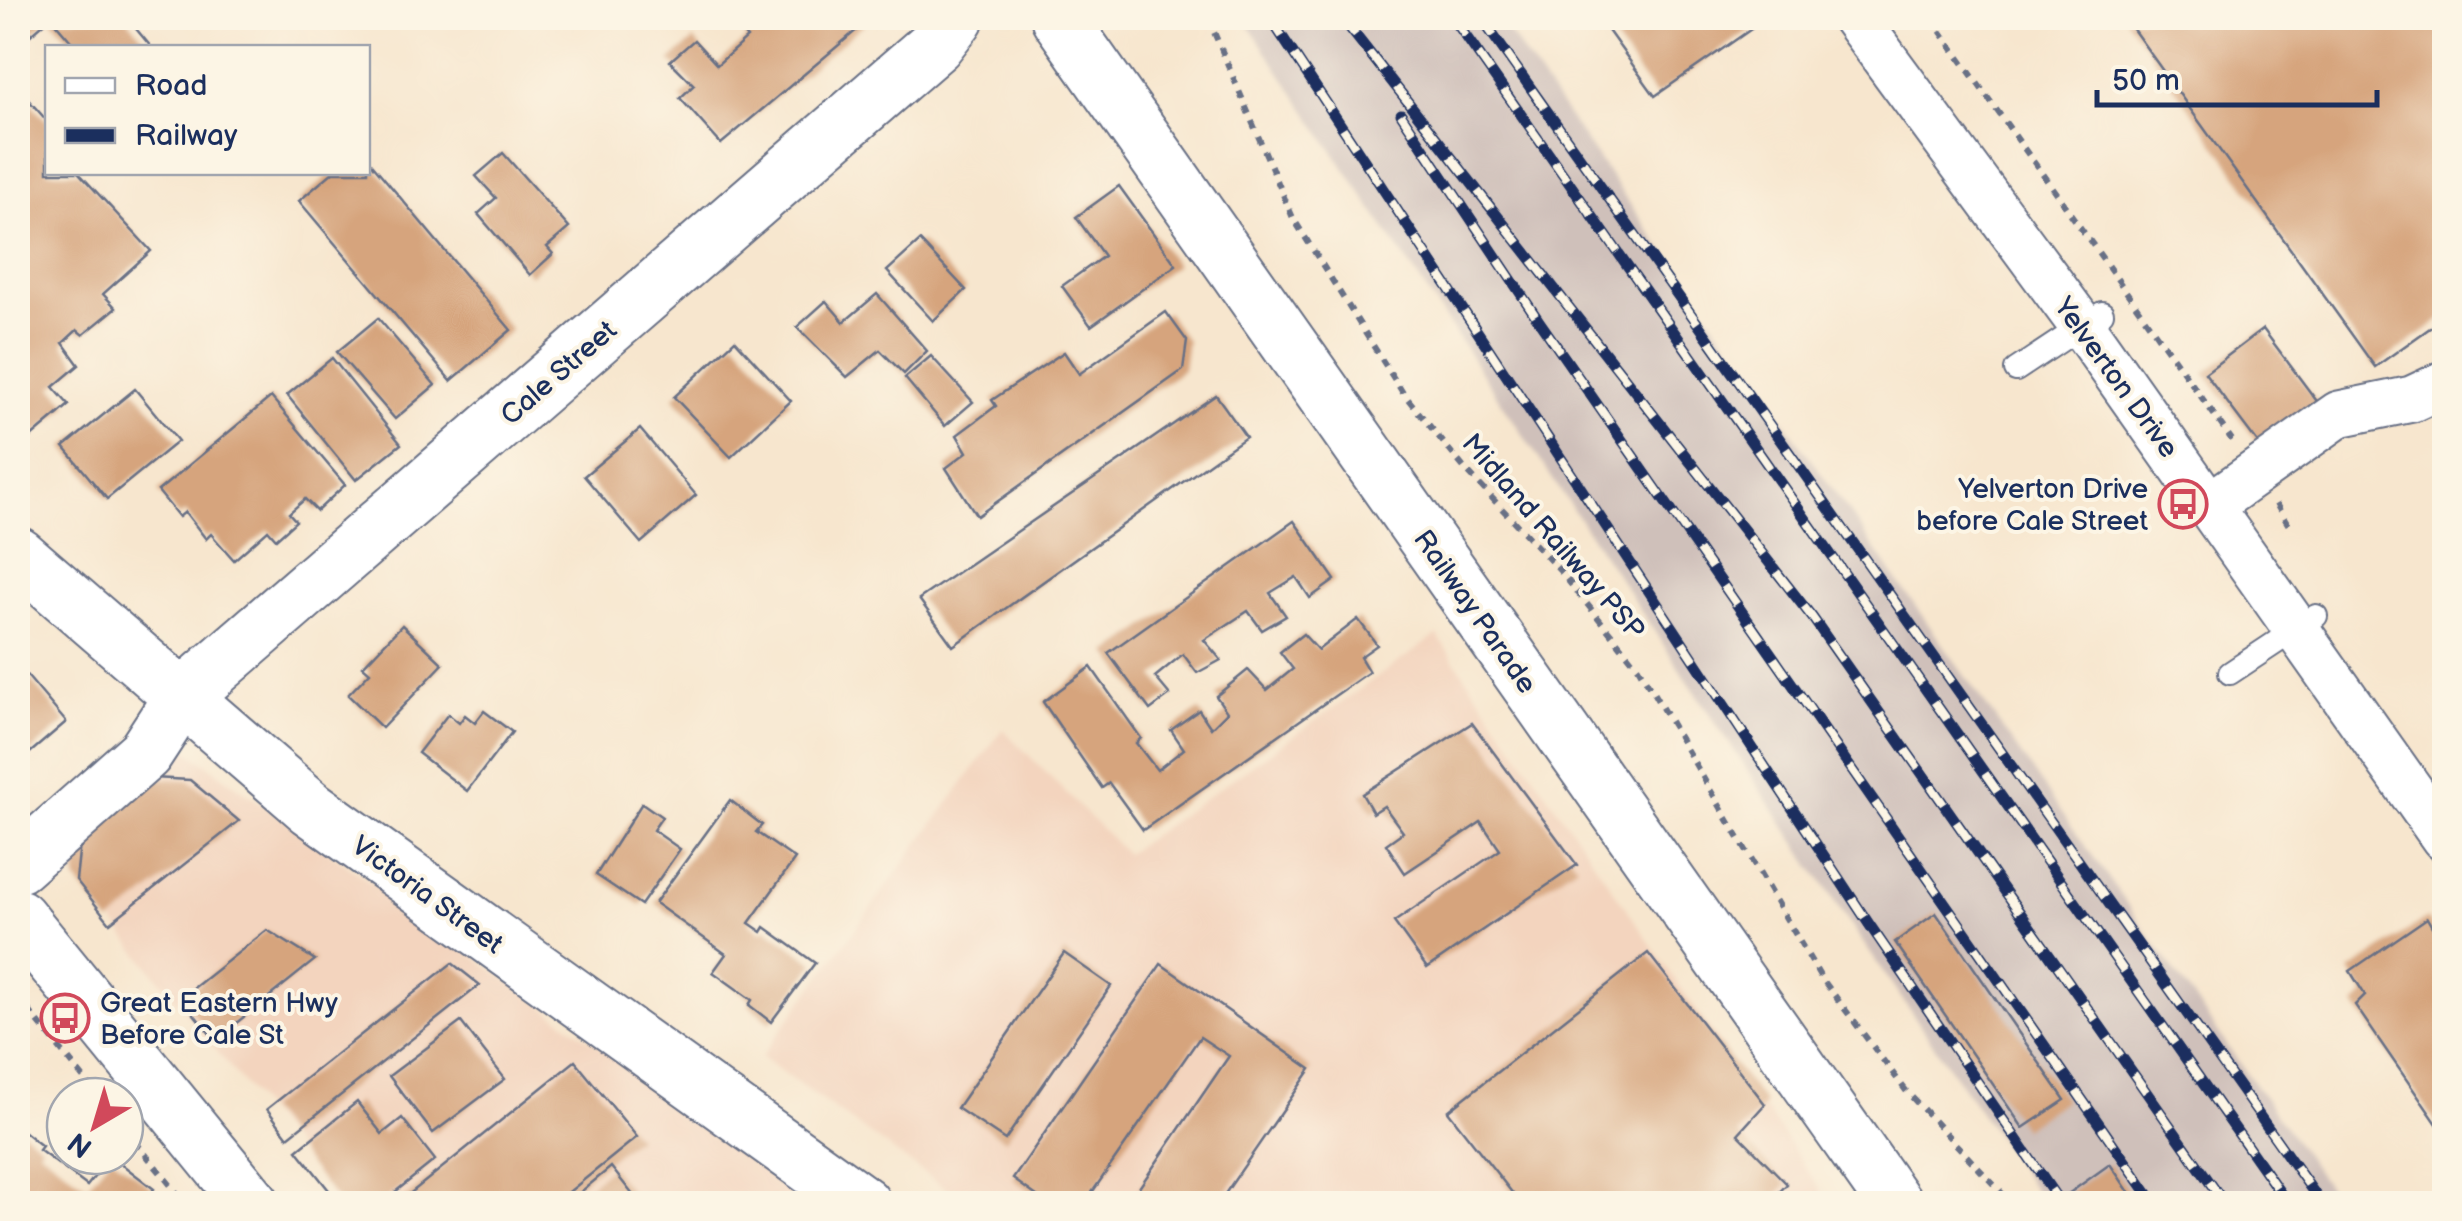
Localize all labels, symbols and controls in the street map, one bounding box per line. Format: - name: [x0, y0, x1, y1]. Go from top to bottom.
- legend: [45, 45, 370, 175]
- scale bar: [2097, 45, 2377, 107]
- text: 50 m: [2112, 63, 2180, 99]
- text: Road: [135, 68, 208, 104]
- text: Railway: [135, 118, 238, 154]
- street label: Yelverton Drive: [2046, 291, 2185, 464]
- street label: Cale Street: [494, 314, 624, 432]
- street label: Midland Railway PSP: [1455, 427, 1651, 647]
- place label: Yelverton Drive before Cale Street: [1916, 473, 2148, 538]
- bus stop icon: Yelverton Drive before Cale Street: [2157, 478, 2209, 530]
- street label: Railway Parade: [1406, 524, 1543, 700]
- street label: Victoria Street: [345, 829, 509, 961]
- place label: Great Eastern Hwy Before Cale St: [100, 987, 338, 1052]
- bus stop icon: Great Eastern Hwy Before Cale St: [39, 992, 91, 1044]
- north arrow: [45, 1076, 145, 1176]
- text: N: [62, 1125, 99, 1164]

